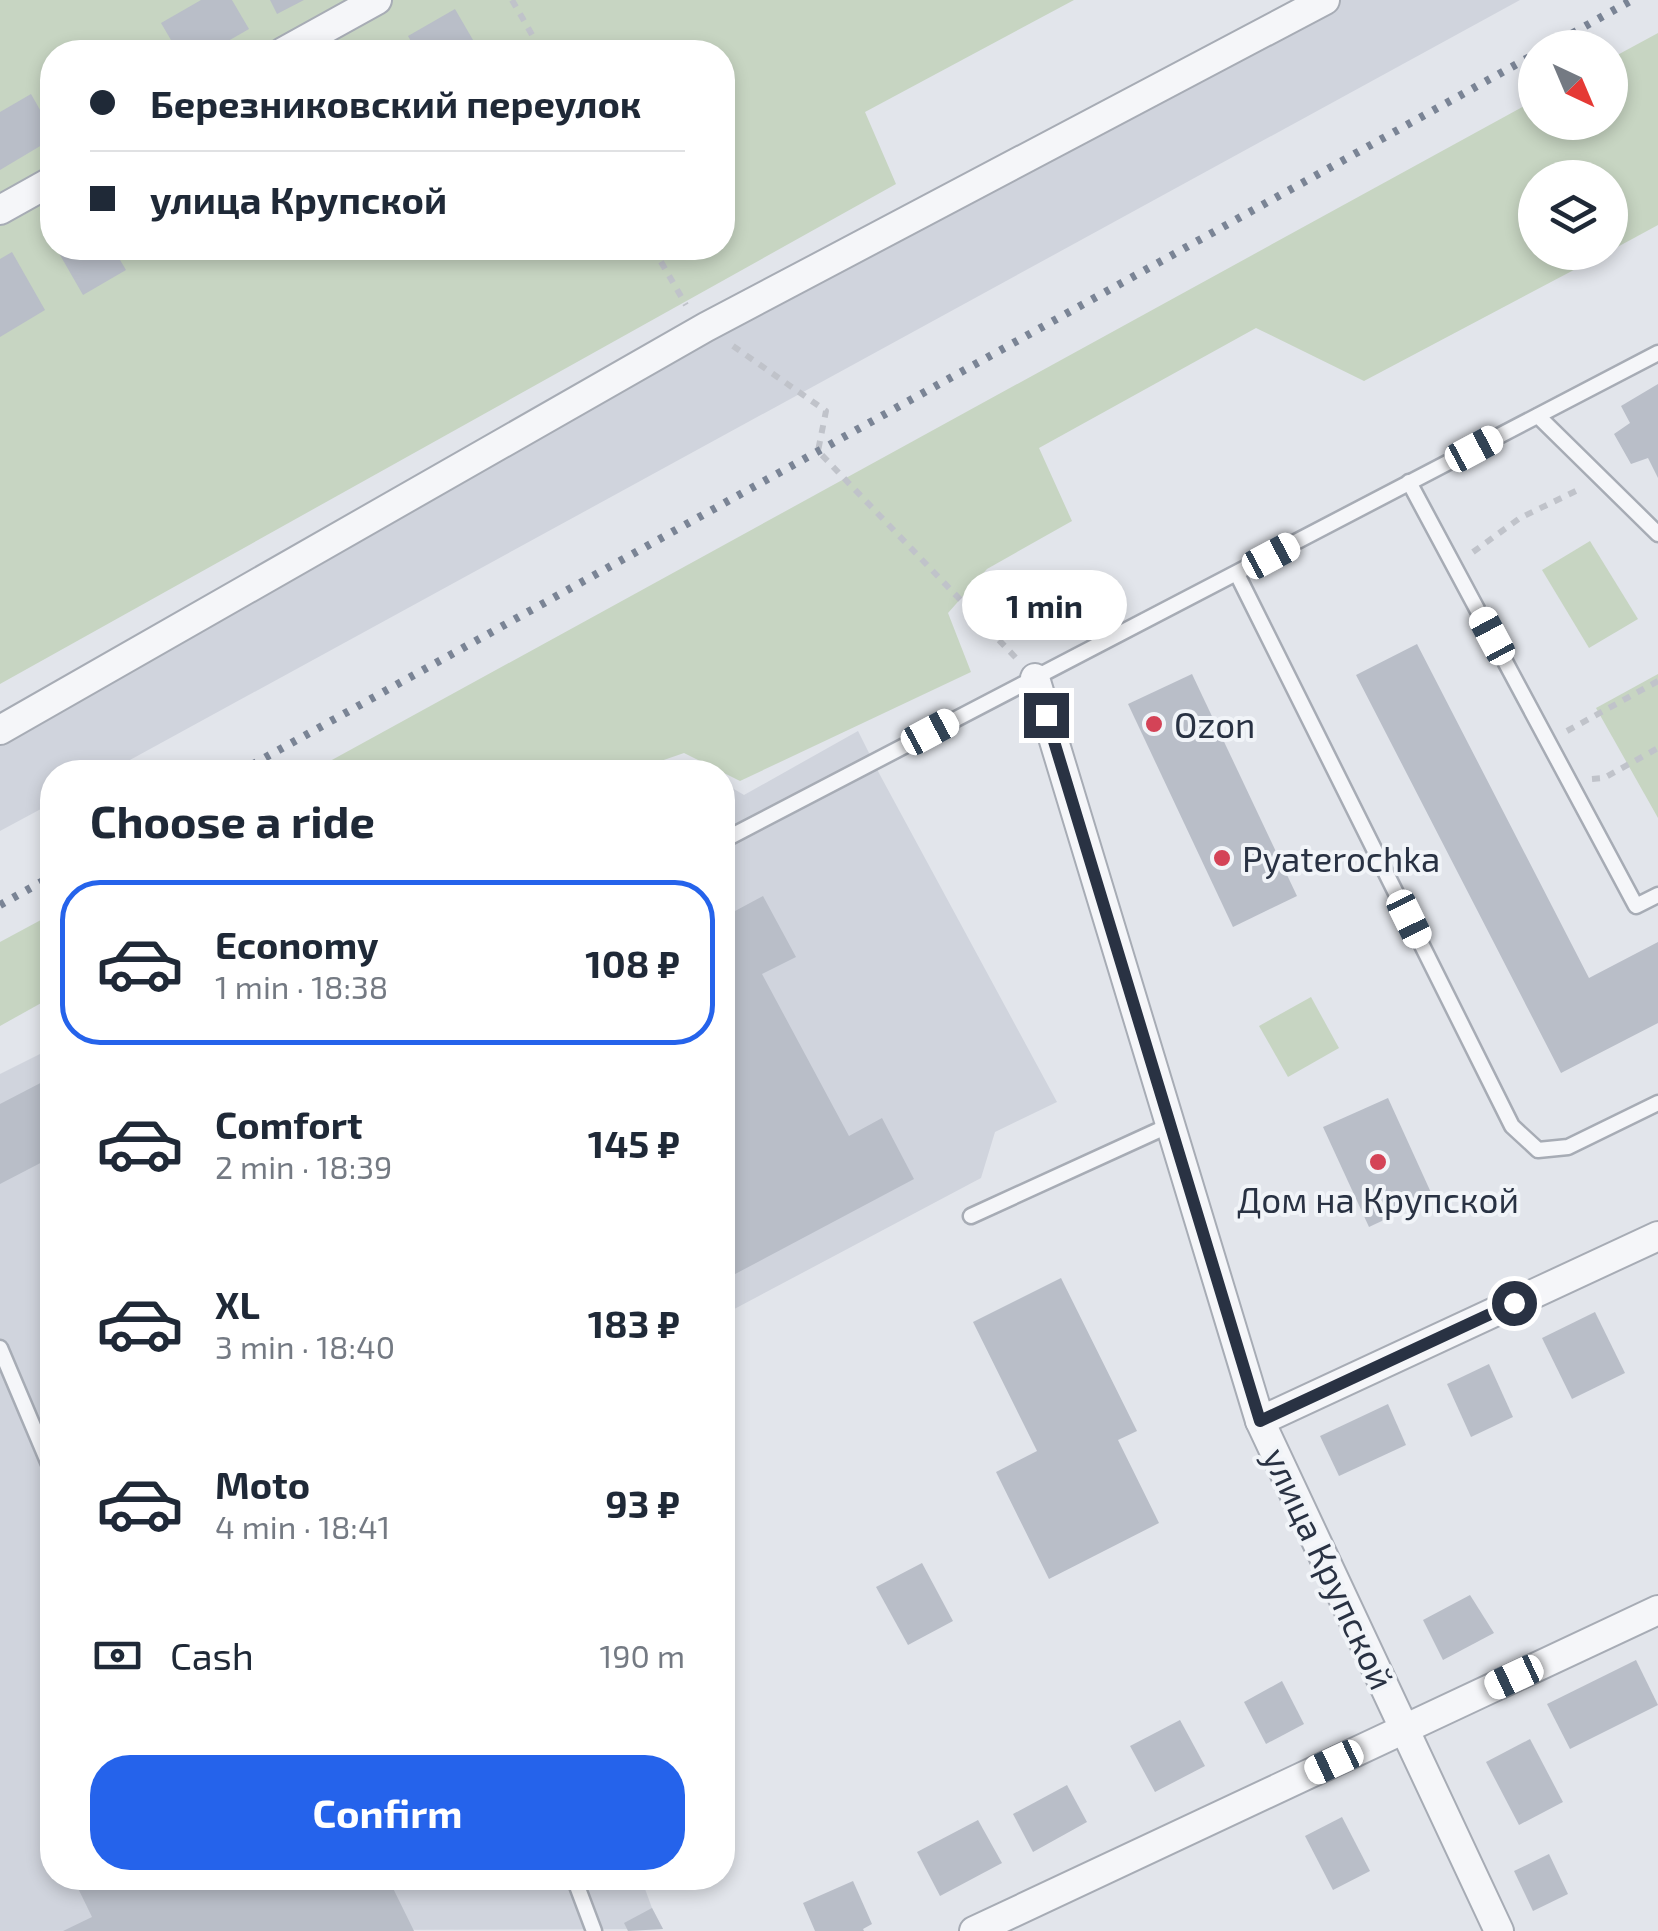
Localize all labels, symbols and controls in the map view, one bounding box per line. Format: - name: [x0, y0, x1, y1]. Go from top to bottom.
- north arrow: [1518, 30, 1628, 140]
- map controls: [1518, 30, 1628, 270]
- text: Березниковский переулок: [150, 80, 641, 126]
- button: layers: [1518, 160, 1628, 270]
- text: улица Крупской: [150, 176, 447, 222]
- car: [1440, 422, 1508, 476]
- car: [1237, 529, 1305, 583]
- callout: 1 min: [964, 570, 1128, 640]
- text: 1 min: [1006, 586, 1083, 624]
- car: [1465, 602, 1519, 670]
- route end: [1024, 693, 1069, 738]
- place label: Ozon: [1174, 703, 1255, 745]
- car: [896, 705, 964, 759]
- marker: Ozon: [1143, 713, 1165, 735]
- text: Choose a ride: [90, 793, 375, 847]
- place label: Pyaterochka: [1242, 837, 1440, 879]
- marker: Pyaterochka: [1211, 847, 1233, 869]
- car: [1382, 885, 1436, 953]
- icon: car: [95, 918, 185, 1008]
- text: Economy: [215, 921, 379, 967]
- text: 108 ₽: [585, 940, 680, 986]
- text: 1 min · 18:38: [215, 967, 388, 1005]
- icon: car: [95, 1098, 185, 1188]
- text: Comfort: [215, 1101, 363, 1147]
- text: 145 ₽: [588, 1120, 680, 1166]
- text: 2 min · 18:39: [215, 1147, 392, 1185]
- marker: Дом на Крупской: [1367, 1151, 1389, 1173]
- place label: Дом на Крупской: [1237, 1178, 1519, 1221]
- icon: car: [95, 1278, 185, 1368]
- text: XL: [215, 1281, 260, 1327]
- route start: [1492, 1281, 1537, 1326]
- text: 183 ₽: [588, 1300, 680, 1346]
- text: 3 min · 18:40: [215, 1327, 395, 1365]
- street label: улица Крупской: [1255, 1440, 1404, 1696]
- icon: car: [95, 1458, 185, 1548]
- text: Moto: [215, 1461, 310, 1507]
- text: 93 ₽: [605, 1480, 680, 1526]
- text: 4 min · 18:41: [215, 1507, 390, 1545]
- icon: cash: [90, 1628, 145, 1683]
- text: Cash: [170, 1632, 254, 1678]
- text: 190 m: [599, 1636, 685, 1674]
- car: [1480, 1651, 1548, 1703]
- car: [1300, 1736, 1368, 1788]
- button: Confirm: [90, 1755, 685, 1870]

